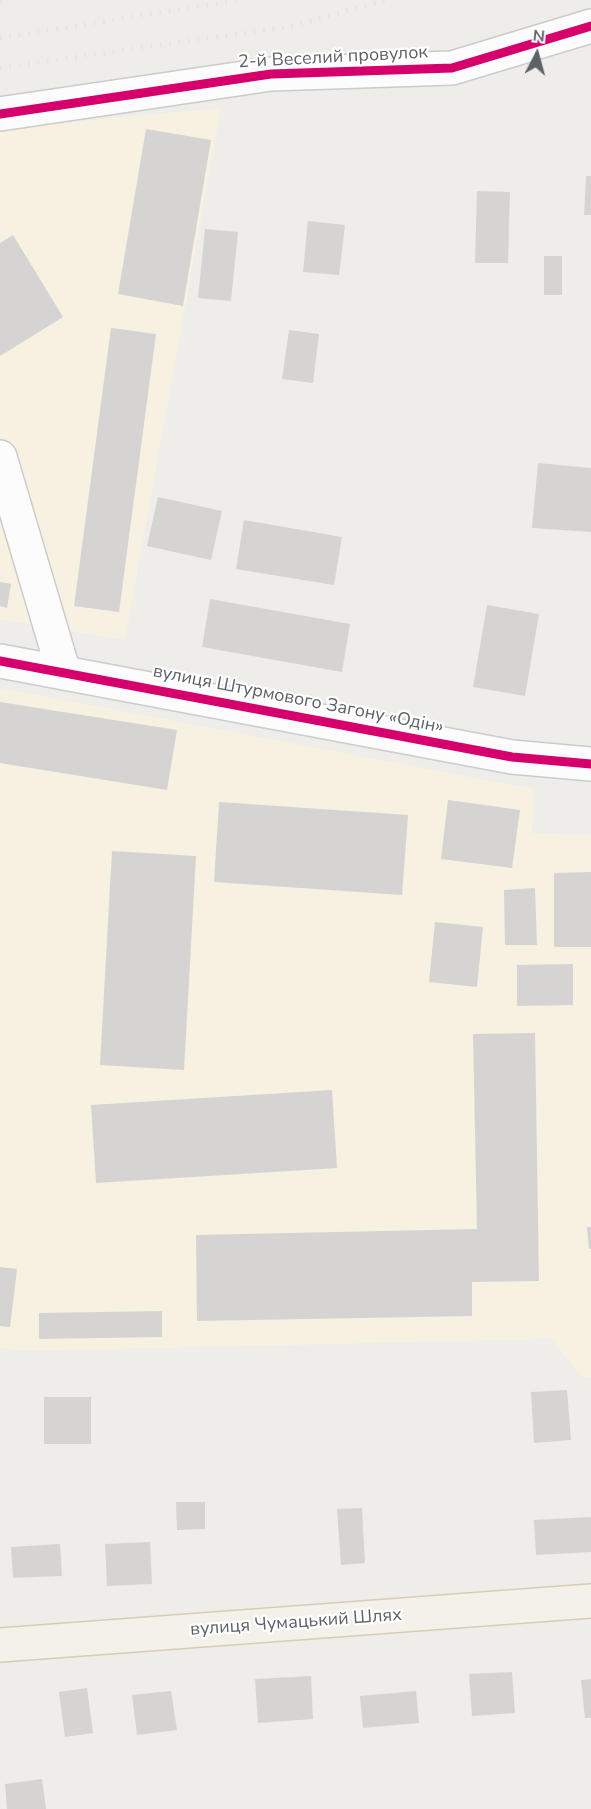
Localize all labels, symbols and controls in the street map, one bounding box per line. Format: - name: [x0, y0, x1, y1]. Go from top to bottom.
- north arrow: [507, 24, 567, 84]
- text: N: [532, 25, 546, 48]
- street label: 2-й Веселий провулок: [238, 42, 428, 74]
- street label: вулиця Штурмового Загону «Одін»: [151, 661, 445, 739]
- street label: вулиця Чумацький Шлях: [190, 1605, 402, 1641]

